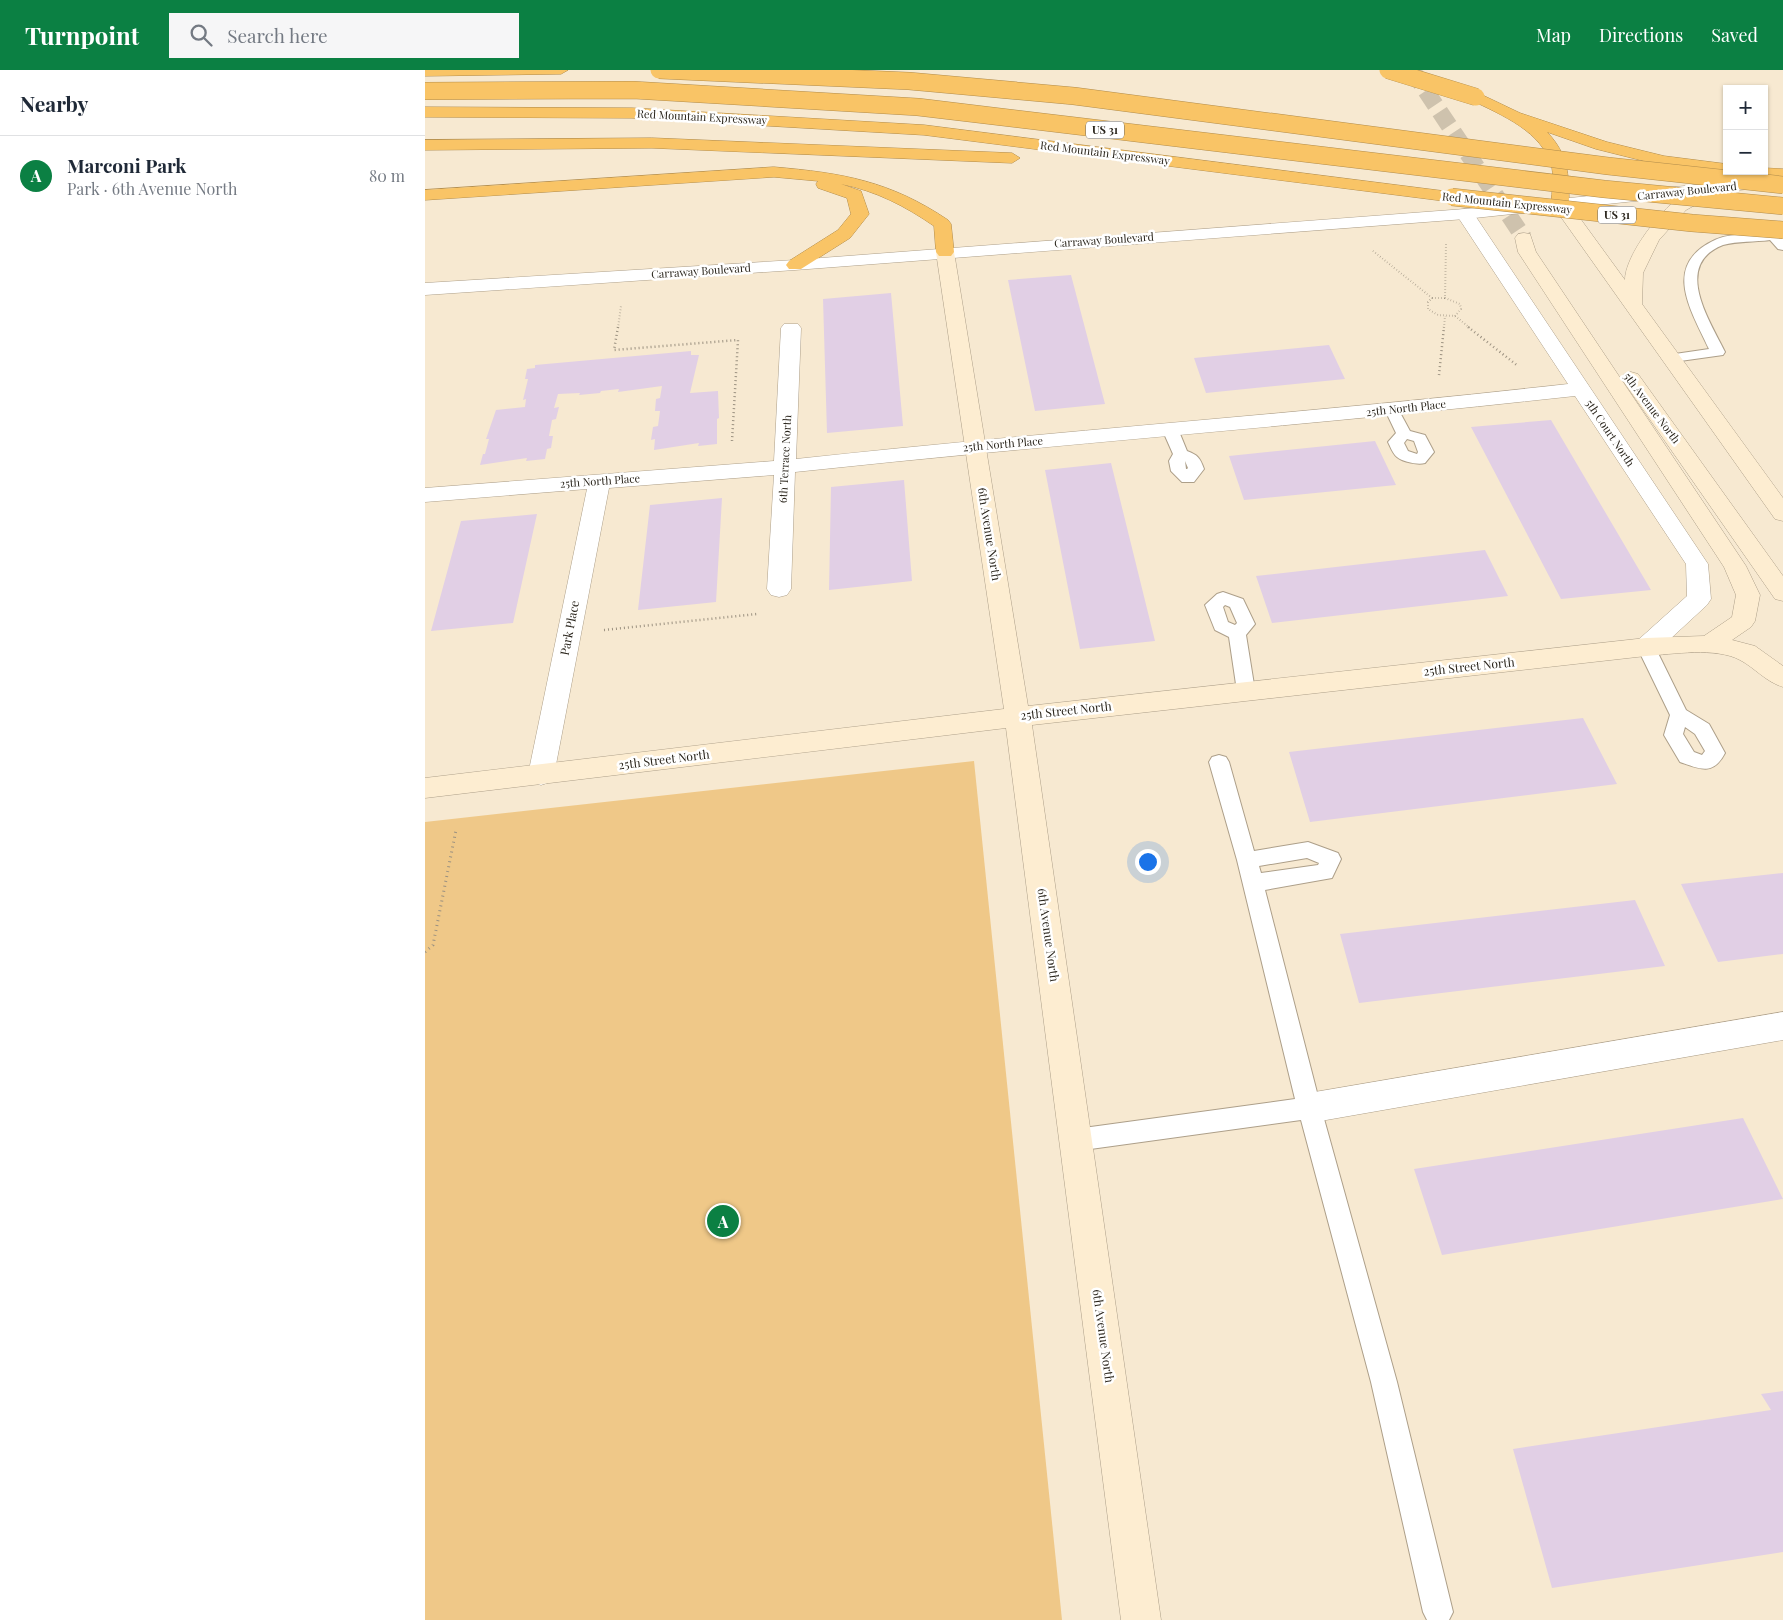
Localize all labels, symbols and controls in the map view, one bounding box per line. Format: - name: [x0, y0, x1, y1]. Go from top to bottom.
- search box: [169, 13, 519, 58]
- text: Turnpoint: [25, 19, 139, 51]
- icon: search: [187, 21, 215, 49]
- text: Search here: [227, 22, 328, 48]
- text: Map: [1536, 23, 1571, 47]
- text: Directions: [1599, 23, 1683, 47]
- text: Saved: [1711, 23, 1758, 47]
- map controls: [1723, 85, 1768, 175]
- button: +: [1723, 85, 1768, 130]
- text: Nearby: [20, 89, 89, 117]
- street label: Red Mountain Expressway: [637, 106, 768, 127]
- road number: US 31: [1086, 122, 1124, 138]
- button: −: [1723, 130, 1768, 175]
- street label: Red Mountain Expressway: [1039, 137, 1171, 168]
- text: Marconi Park: [67, 152, 186, 178]
- text: A: [31, 165, 41, 186]
- text: 80 m: [369, 165, 405, 186]
- text: Park · 6th Avenue North: [67, 178, 237, 199]
- street label: Carraway Boulevard: [1637, 178, 1738, 203]
- street label: Red Mountain Expressway: [1441, 188, 1573, 217]
- road number: US 31: [1598, 206, 1636, 224]
- street label: Carraway Boulevard: [1054, 228, 1155, 250]
- street label: Carraway Boulevard: [651, 259, 752, 281]
- street label: 5th Avenue North: [1621, 369, 1684, 447]
- street label: 25th North Place: [1365, 396, 1447, 419]
- street label: 5th Court North: [1582, 396, 1639, 470]
- street label: 6th Terrace North: [775, 414, 794, 503]
- street label: 25th North Place: [962, 432, 1044, 454]
- street label: 25th North Place: [559, 470, 641, 491]
- street label: 6th Avenue North: [975, 486, 1005, 582]
- street label: Park Place: [556, 599, 582, 657]
- street label: 25th Street North: [1423, 653, 1515, 679]
- street label: 25th Street North: [1020, 697, 1112, 723]
- street label: 25th Street North: [617, 745, 710, 773]
- your location: [1135, 849, 1161, 875]
- street label: 6th Avenue North: [1035, 887, 1063, 983]
- pin: A: [707, 1202, 739, 1240]
- street label: 6th Avenue North: [1090, 1288, 1118, 1384]

